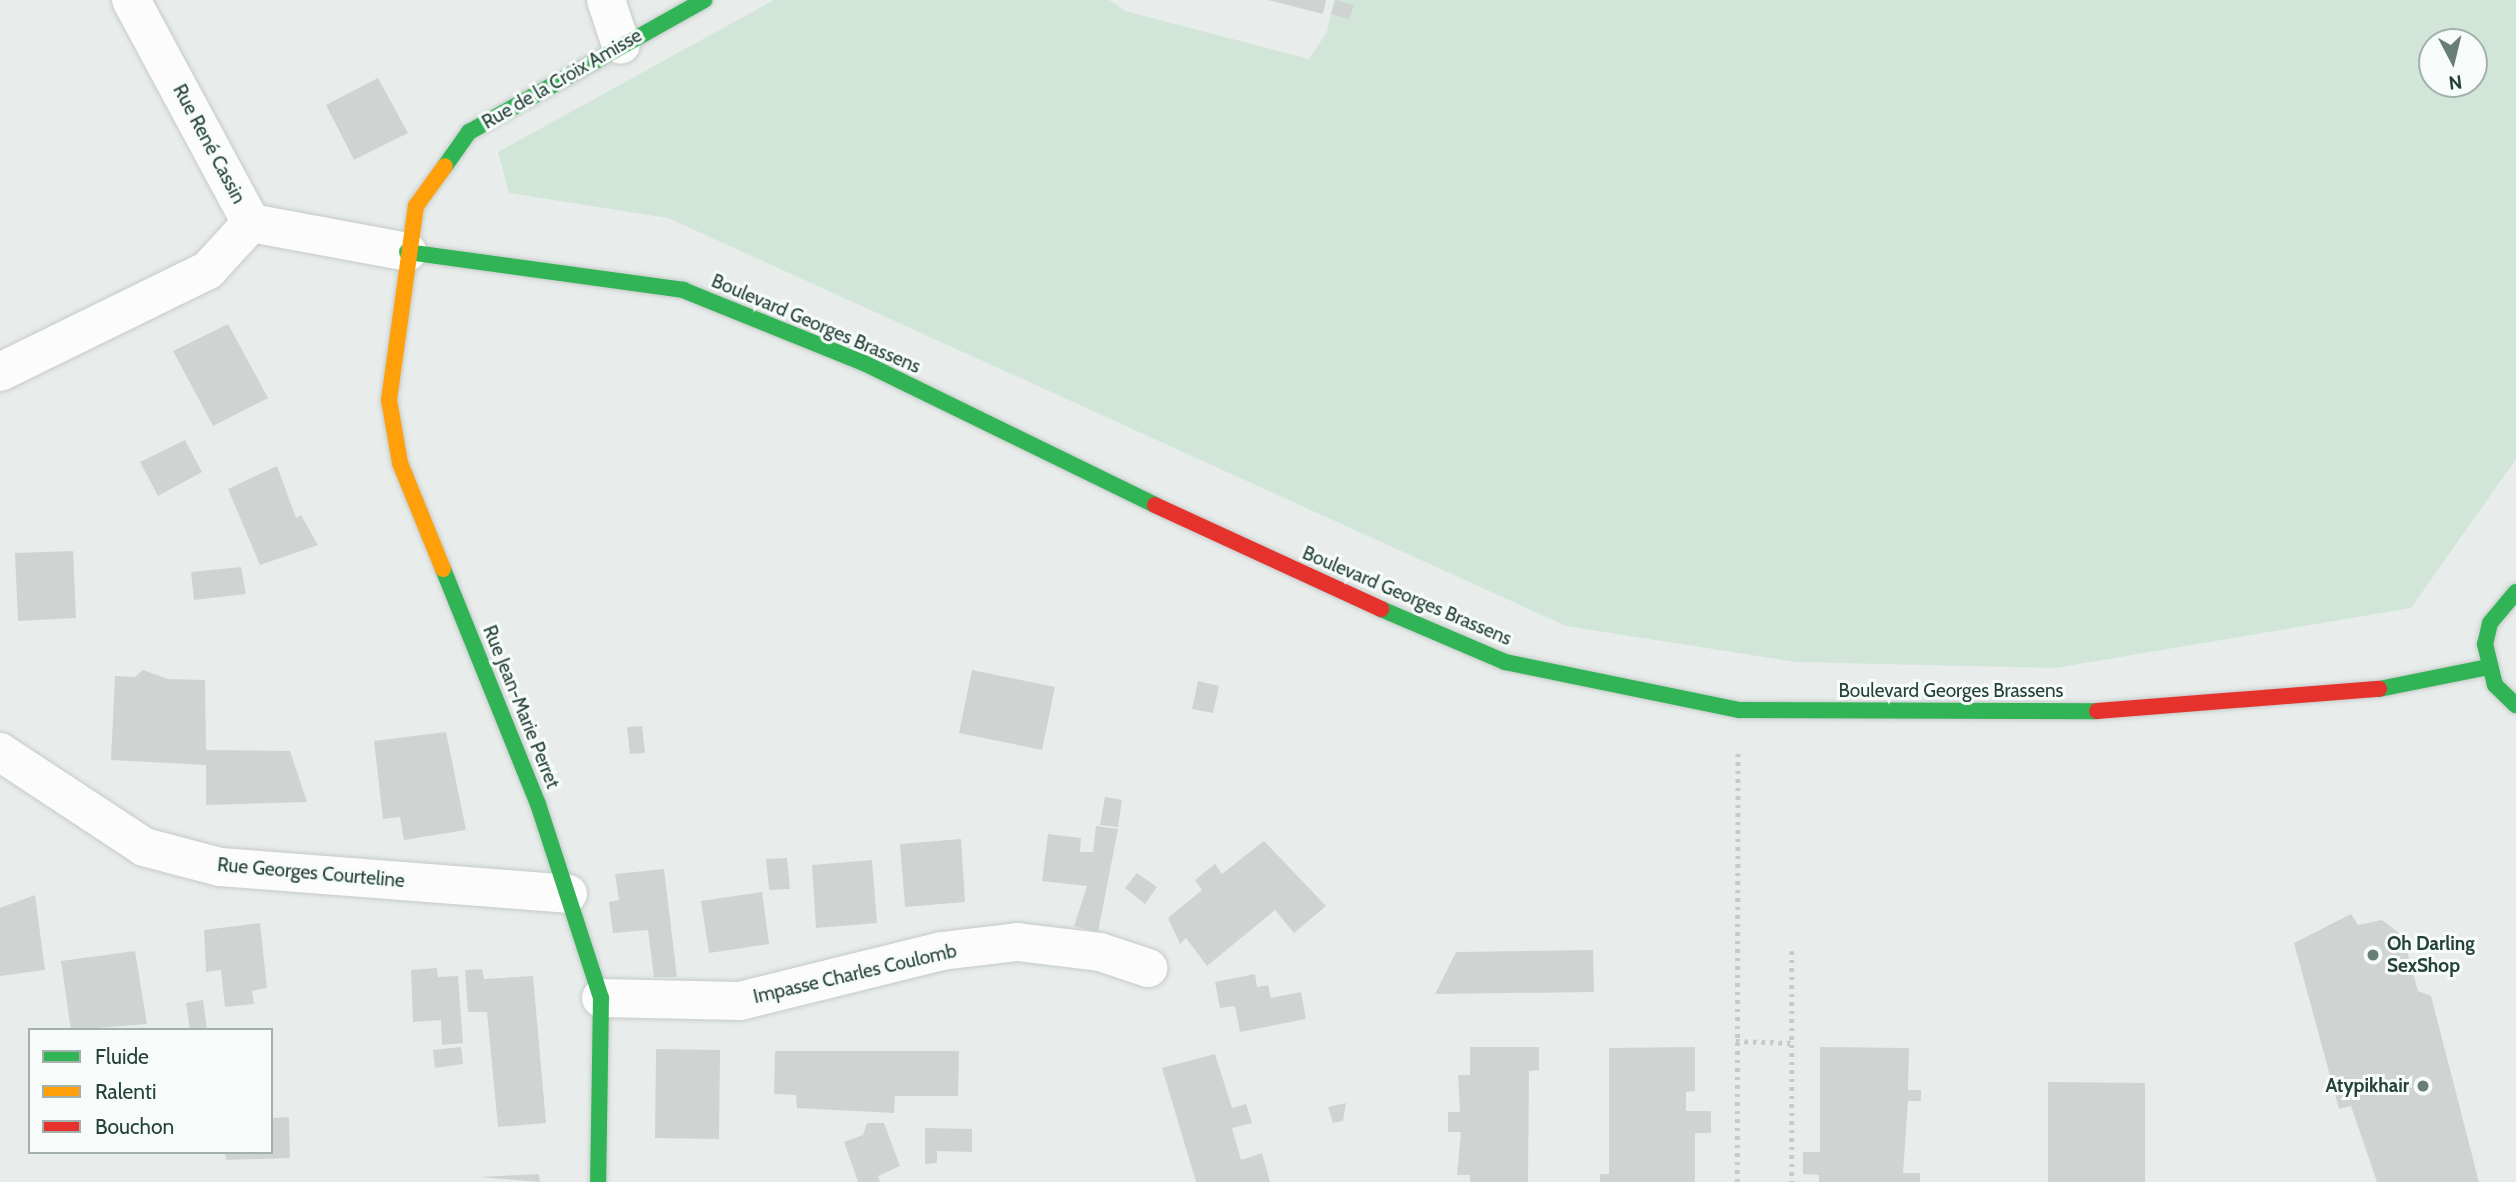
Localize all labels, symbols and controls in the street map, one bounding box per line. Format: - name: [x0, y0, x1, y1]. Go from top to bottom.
- street label: Rue de la Croix Amisse: [478, 24, 646, 134]
- north arrow: [2418, 28, 2488, 98]
- text: N: [2447, 70, 2463, 95]
- street label: Rue René Cassin: [168, 80, 250, 208]
- street label: Boulevard Georges Brassens: [708, 270, 924, 378]
- street label: Boulevard Georges Brassens: [1299, 542, 1515, 650]
- street label: Rue Jean-Marie Perret: [478, 622, 564, 792]
- street label: Boulevard Georges Brassens: [1839, 680, 2063, 702]
- street label: Rue Georges Courteline: [216, 853, 406, 893]
- place label: Oh Darling SexShop: [2387, 933, 2475, 977]
- street label: Impasse Charles Coulomb: [751, 939, 959, 1009]
- marker: Oh Darling SexShop: [2365, 947, 2381, 963]
- legend: [28, 1028, 273, 1154]
- text: Fluide: [95, 1044, 149, 1069]
- place label: Atypikhair: [2325, 1075, 2409, 1097]
- marker: Atypikhair: [2415, 1078, 2431, 1094]
- text: Ralenti: [95, 1079, 156, 1104]
- text: Bouchon: [95, 1114, 174, 1139]

